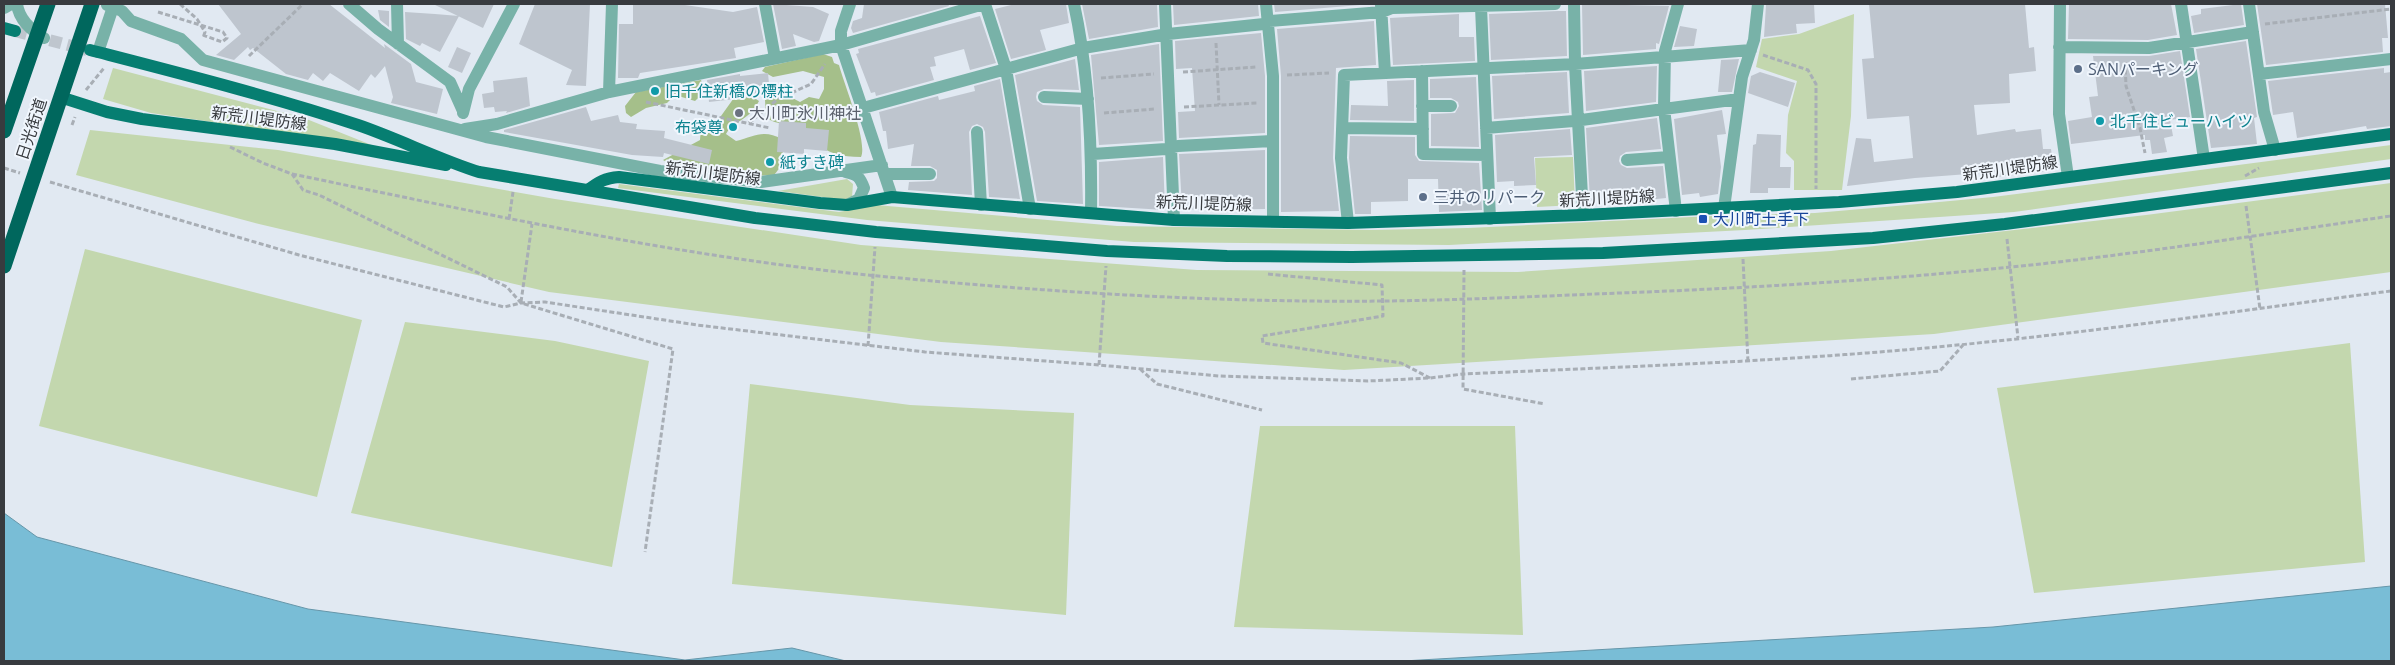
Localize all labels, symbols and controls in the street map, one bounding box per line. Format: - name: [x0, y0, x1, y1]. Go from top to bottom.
- place label: SANパーキング: [2088, 58, 2198, 80]
- marker: SANパーキング: [2072, 63, 2084, 75]
- place label: 旧千住新橋の標柱: [665, 80, 793, 102]
- marker: 旧千住新橋の標柱: [649, 85, 661, 97]
- street label: 日光街道: [11, 95, 51, 163]
- street label: 新荒川堤防線: [210, 101, 308, 135]
- place label: 大川町氷川神社: [749, 102, 861, 124]
- marker: 大川町氷川神社: [733, 107, 745, 119]
- place label: 北千住ビューハイツ: [2110, 110, 2253, 132]
- marker: 北千住ビューハイツ: [2094, 115, 2106, 127]
- place label: 布袋尊: [675, 116, 723, 138]
- marker: 布袋尊: [727, 121, 739, 133]
- street label: 新荒川堤防線: [1961, 150, 2059, 186]
- place label: 紙すき碑: [780, 151, 844, 173]
- street label: 新荒川堤防線: [664, 156, 762, 190]
- marker: 紙すき碑: [764, 156, 776, 168]
- street label: 新荒川堤防線: [1558, 185, 1656, 211]
- place label: 三井のリパーク: [1433, 186, 1545, 208]
- street label: 新荒川堤防線: [1156, 190, 1252, 216]
- marker: 三井のリパーク: [1417, 191, 1429, 203]
- place label: 大川町土手下: [1713, 208, 1809, 230]
- marker: 大川町土手下: [1697, 213, 1709, 225]

